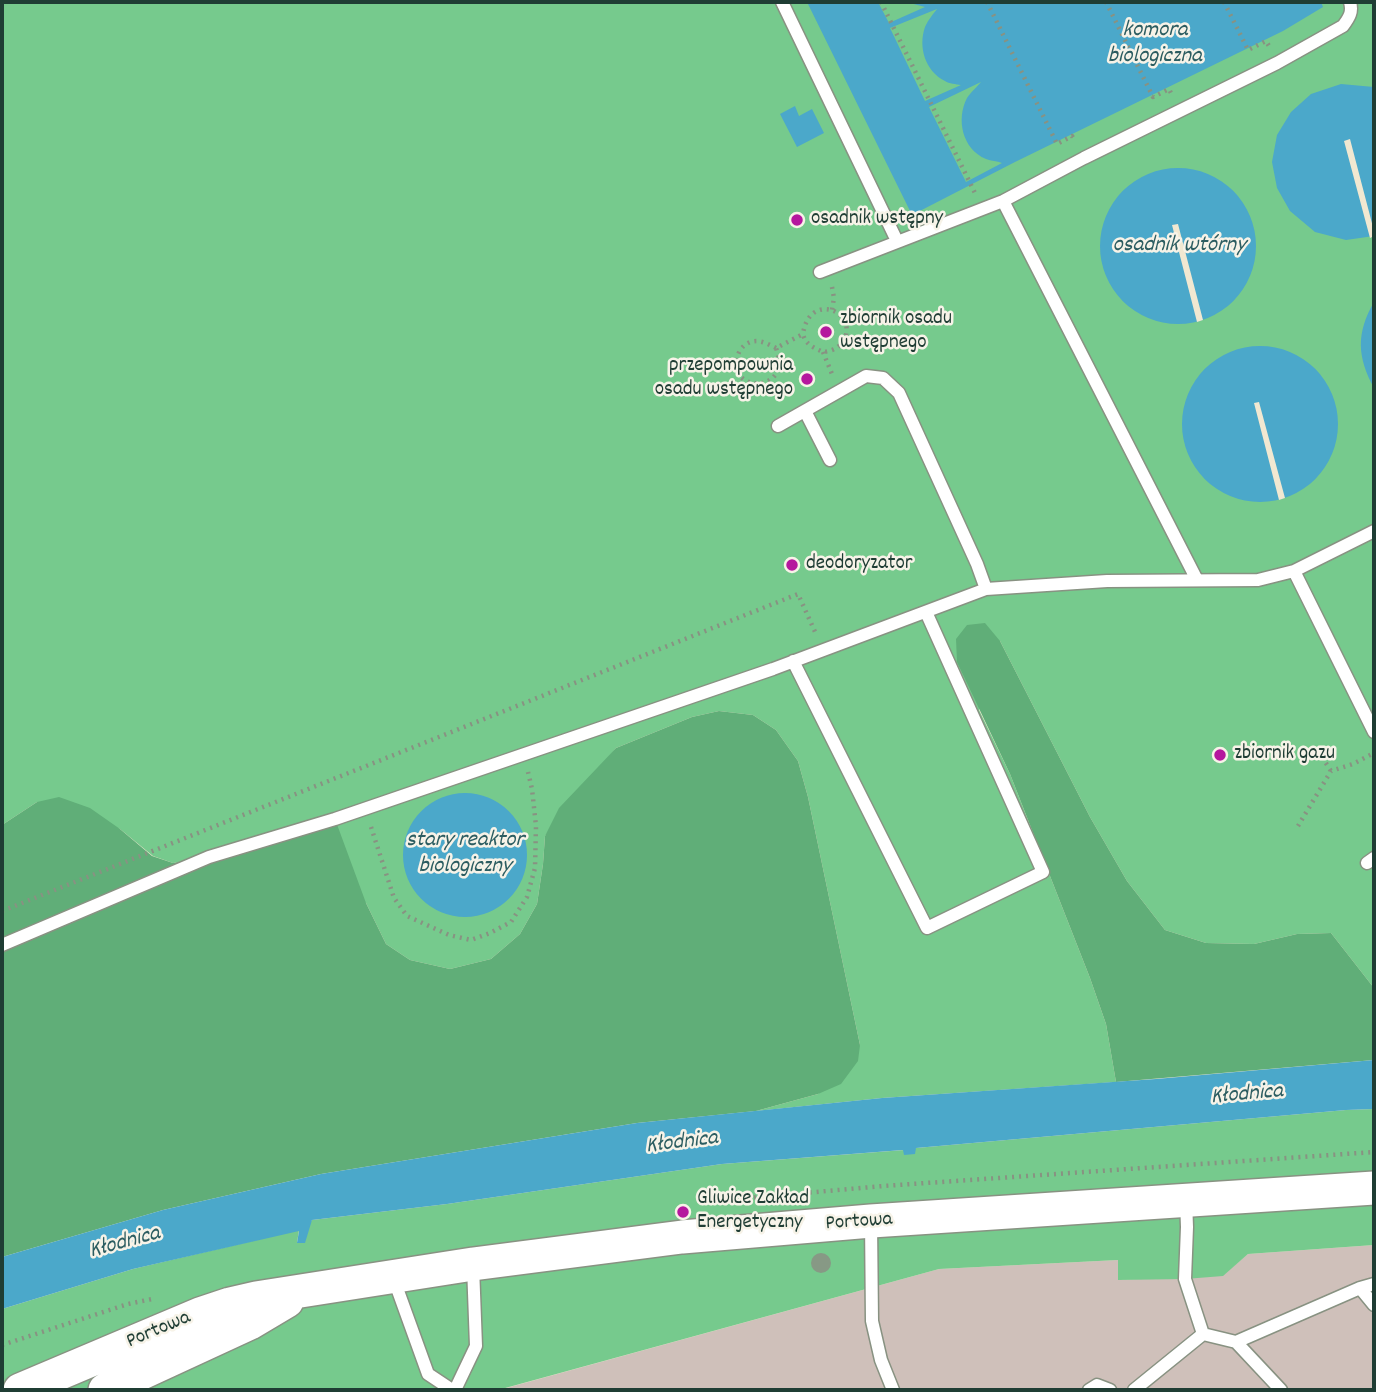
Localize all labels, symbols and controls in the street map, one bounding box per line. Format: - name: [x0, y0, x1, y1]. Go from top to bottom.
- water label: komora biologiczna: [1108, 18, 1202, 72]
- place label: osadnik wstępny: [811, 207, 943, 233]
- marker: osadnik wstępny: [789, 212, 805, 228]
- water label: osadnik wtórny: [1112, 233, 1246, 261]
- place label: zbiornik osadu wstępnego: [840, 307, 952, 357]
- marker: zbiornik osadu wstępnego: [818, 324, 834, 340]
- place label: przepompownia osadu wstępnego: [655, 354, 793, 404]
- marker: przepompownia osadu wstępnego: [799, 371, 815, 387]
- place label: deodoryzator: [806, 552, 913, 578]
- marker: deodoryzator: [784, 557, 800, 573]
- place label: zbiornik gazu: [1234, 742, 1335, 768]
- marker: zbiornik gazu: [1212, 747, 1228, 763]
- water label: stary reaktor biologiczny: [406, 828, 524, 882]
- water label: Kłodnica: [1210, 1079, 1284, 1113]
- water label: Kłodnica: [644, 1126, 720, 1162]
- place label: Gliwice Zakład Energetyczny: [697, 1187, 809, 1237]
- marker: Gliwice Zakład Energetyczny: [675, 1204, 691, 1220]
- street label: Portowa: [825, 1208, 893, 1238]
- water label: Kłodnica: [86, 1221, 164, 1267]
- street label: Portowa: [123, 1306, 195, 1356]

